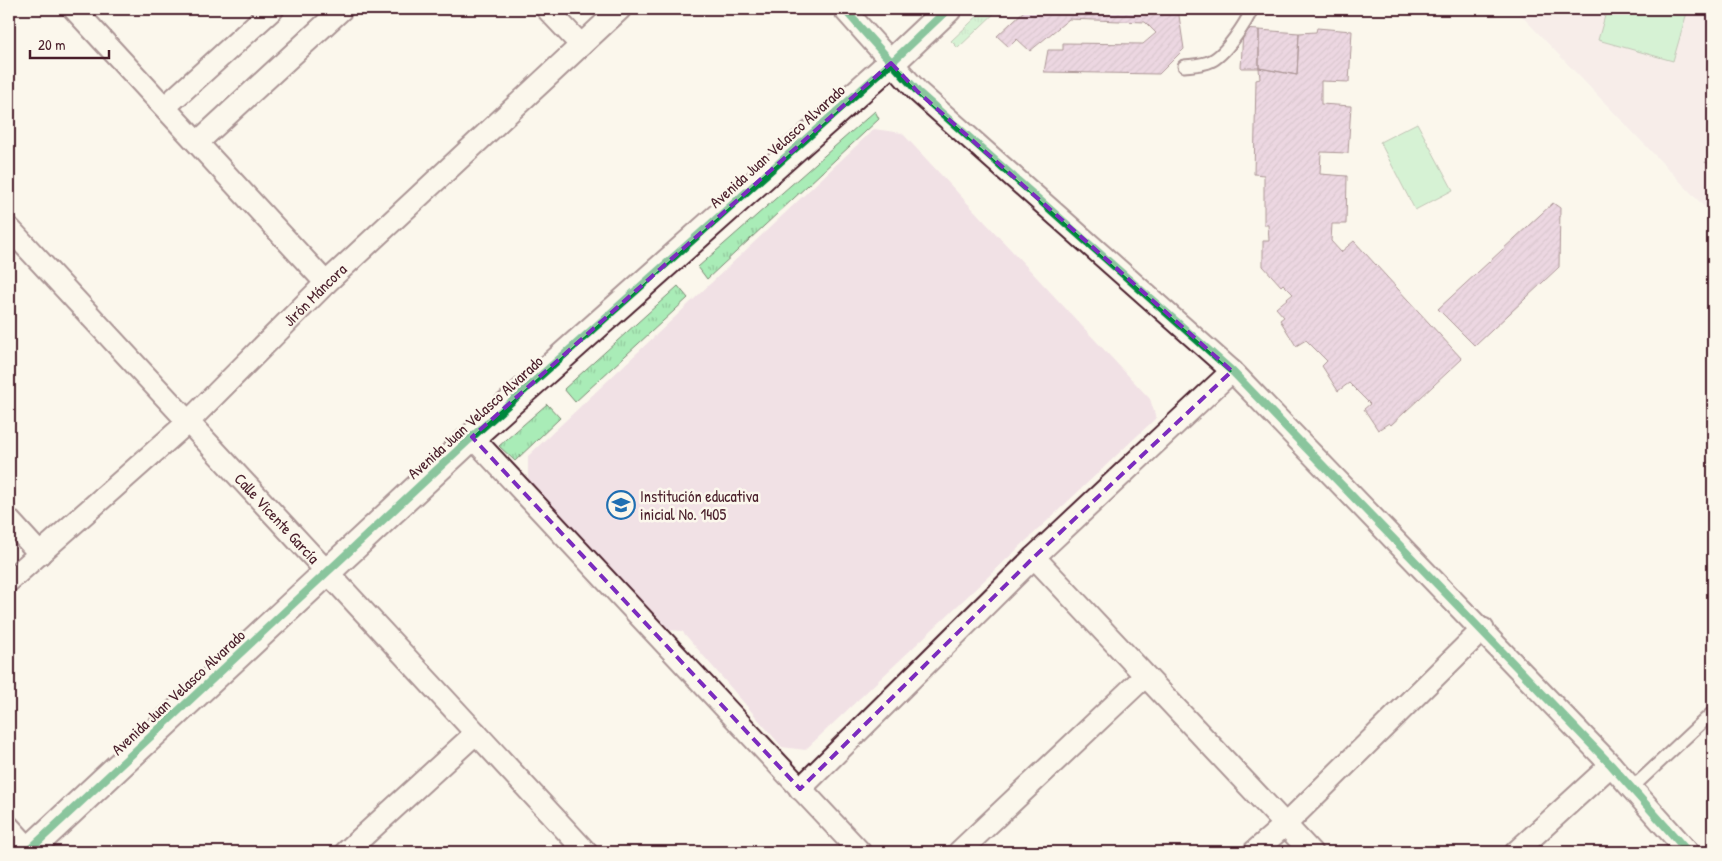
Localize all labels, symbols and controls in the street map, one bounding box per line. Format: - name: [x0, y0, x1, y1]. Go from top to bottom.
- scale bar: [30, 28, 109, 60]
- text: 20 m: [38, 34, 65, 55]
- street label: Avenida Juan Velasco Alvarado: [704, 79, 850, 213]
- street label: Jirón Máncora: [278, 258, 351, 331]
- street label: Avenida Juan Velasco Alvarado: [402, 350, 548, 484]
- street label: Calle Vicente García: [230, 468, 325, 568]
- place label: Institución educativa inicial No. 1405: [640, 485, 759, 525]
- school or university icon: Institución educativa inicial No. 1405: [606, 490, 636, 520]
- street label: Avenida Juan Velasco Alvarado: [106, 624, 250, 760]

